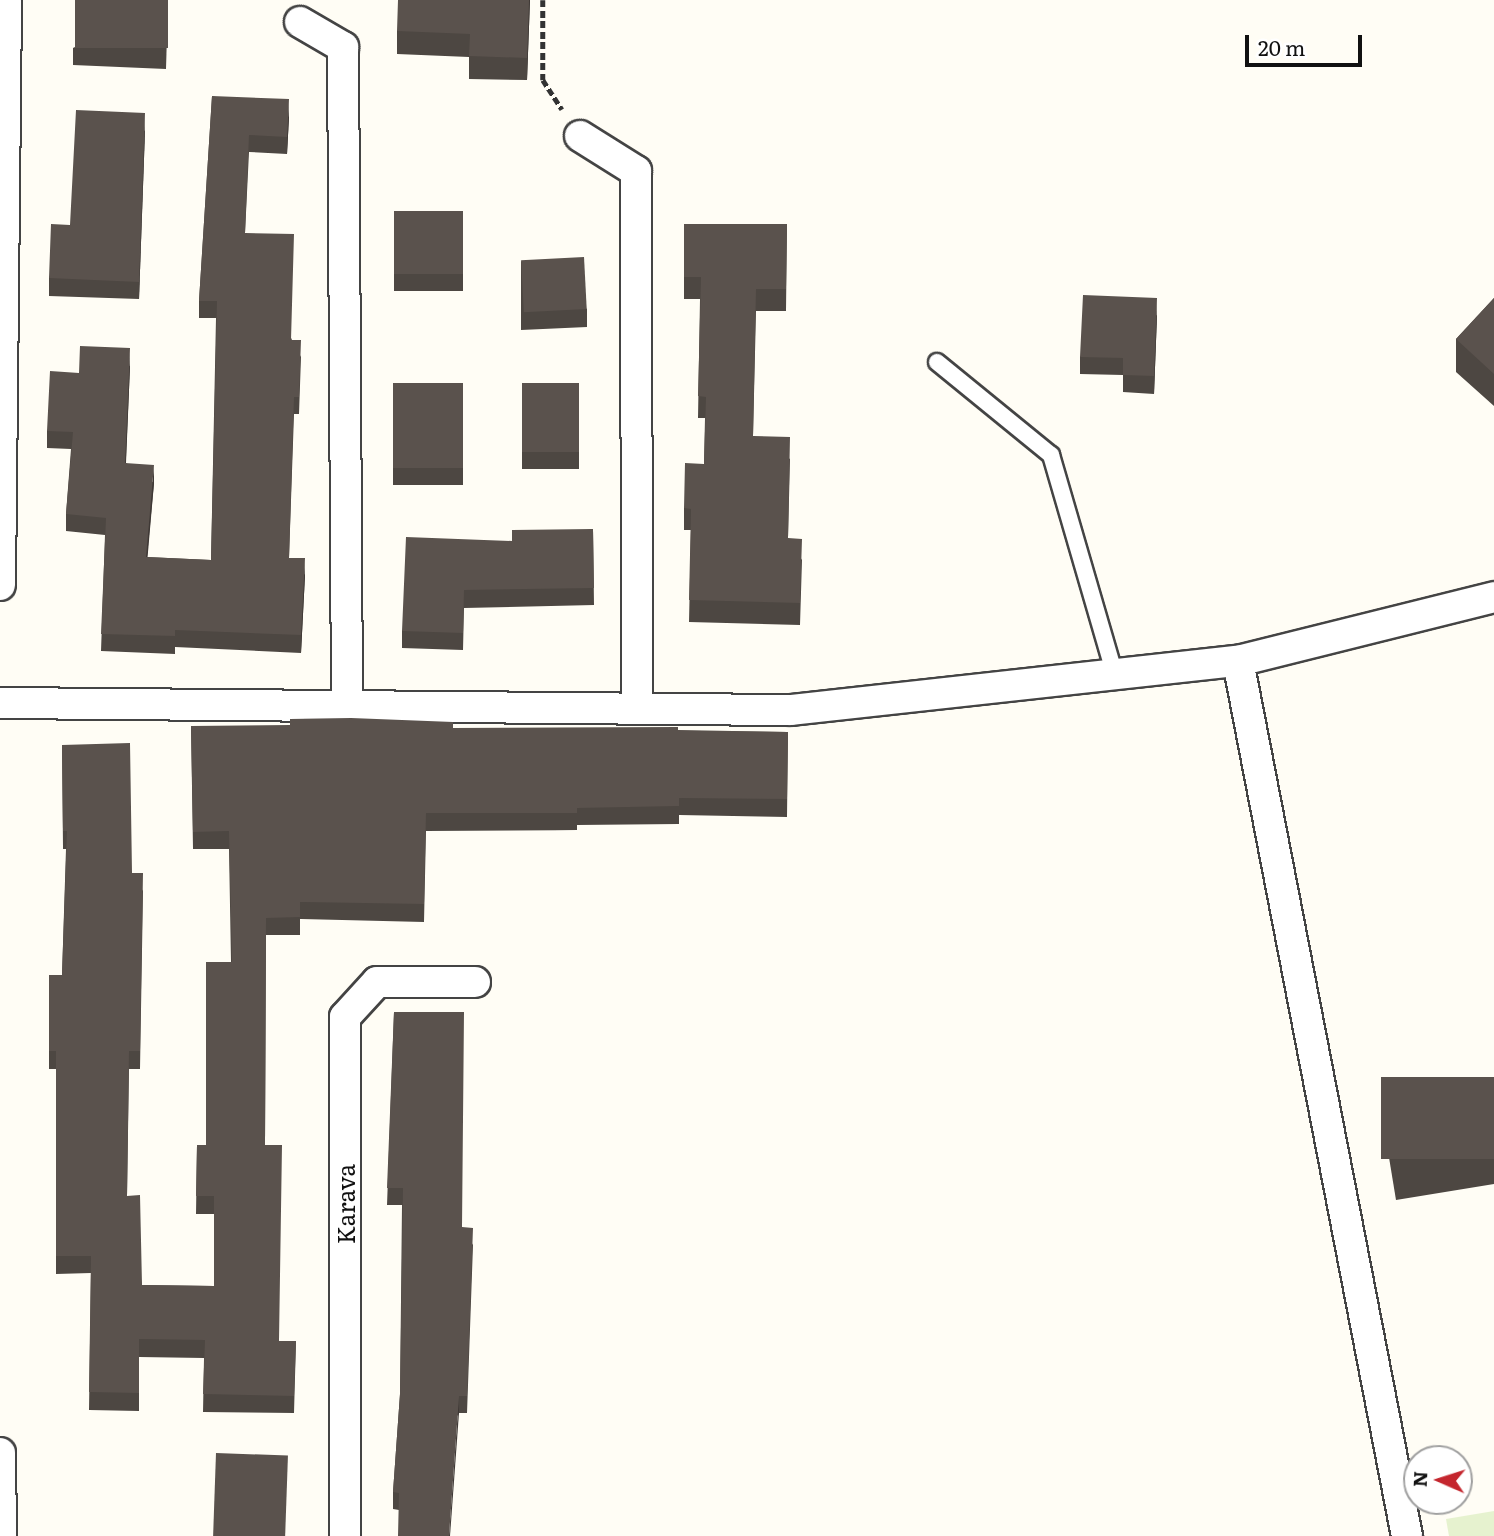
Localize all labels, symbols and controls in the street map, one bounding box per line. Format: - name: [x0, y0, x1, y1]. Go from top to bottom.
- scale bar: [1249, 21, 1366, 65]
- text: 20 m: [1258, 31, 1305, 62]
- street label: Karava: [331, 1164, 359, 1244]
- north arrow: [1403, 1445, 1473, 1515]
- text: N: [1405, 1470, 1433, 1488]

